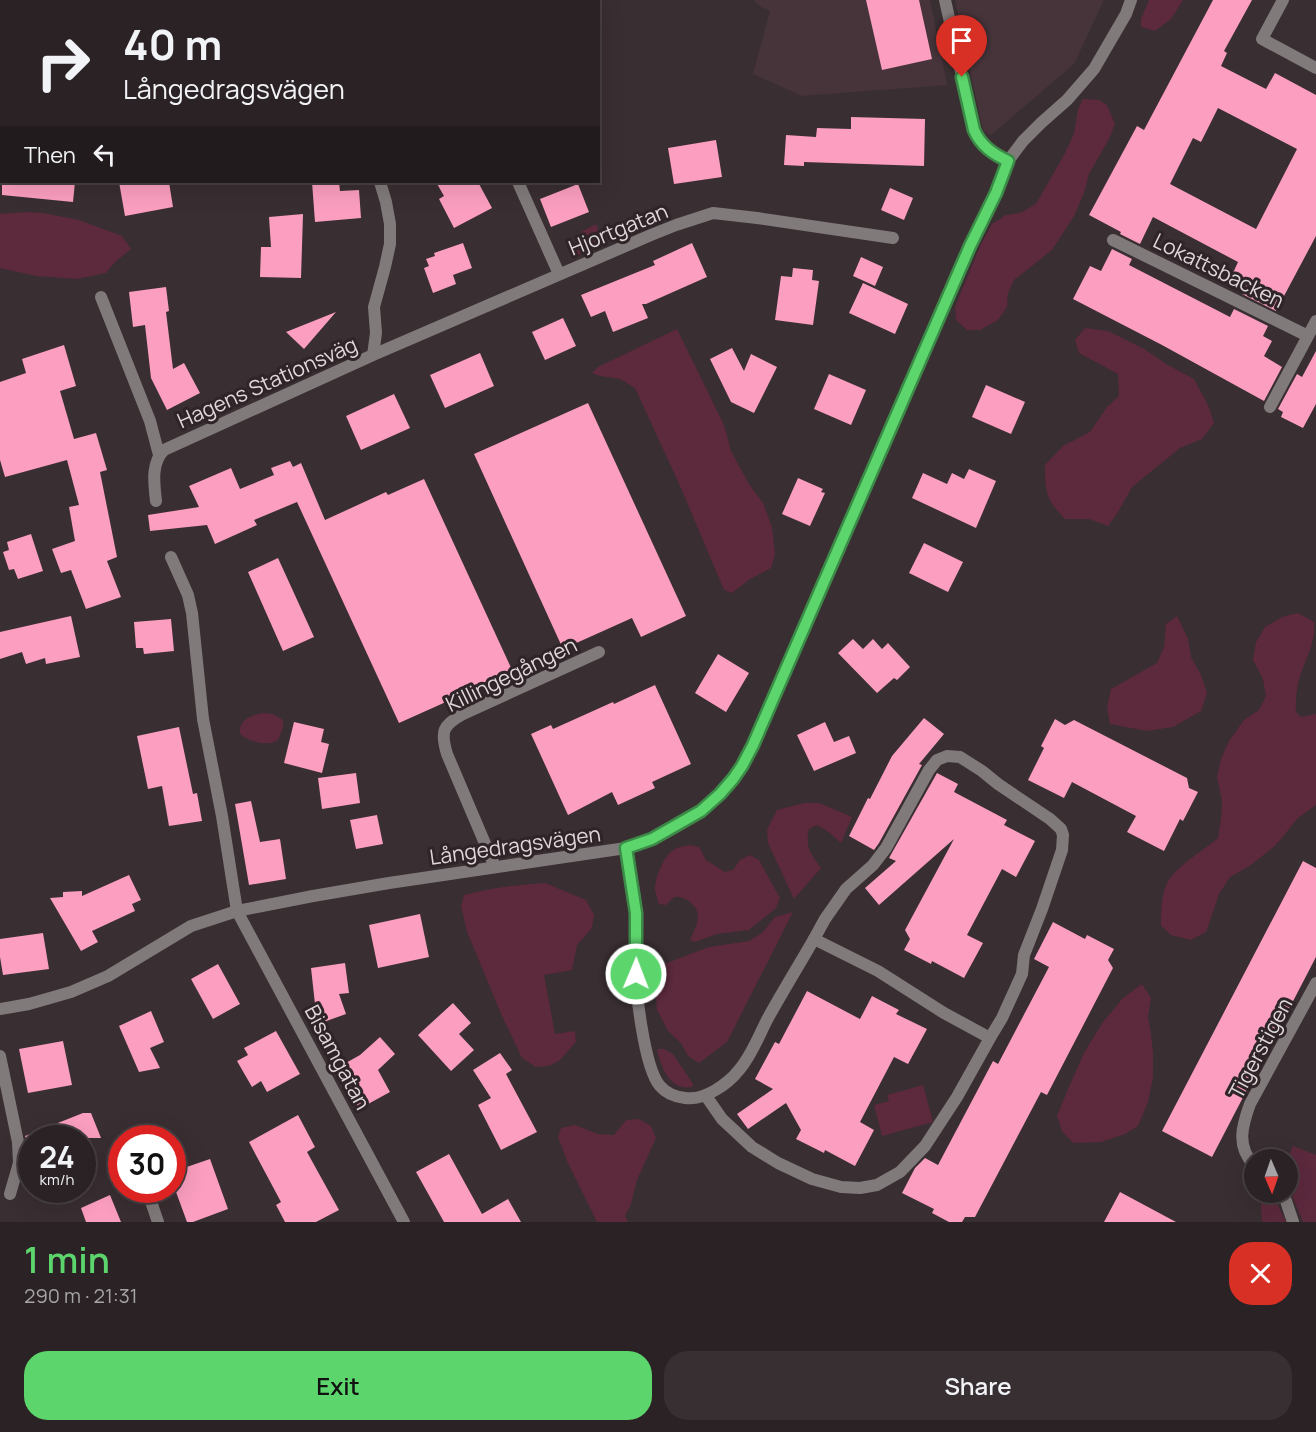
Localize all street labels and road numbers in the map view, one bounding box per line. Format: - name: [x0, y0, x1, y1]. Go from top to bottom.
- street label: Hjortgatan: [564, 196, 672, 262]
- street label: Lokattsbacken: [1149, 226, 1289, 314]
- street label: Hagens Stationsväg: [173, 330, 361, 434]
- street label: Killingegången: [441, 630, 581, 718]
- street label: Långedragsvägen: [428, 819, 602, 871]
- street label: Tigerstigen: [1222, 993, 1298, 1103]
- street label: Bisamgatan: [299, 1000, 377, 1114]

